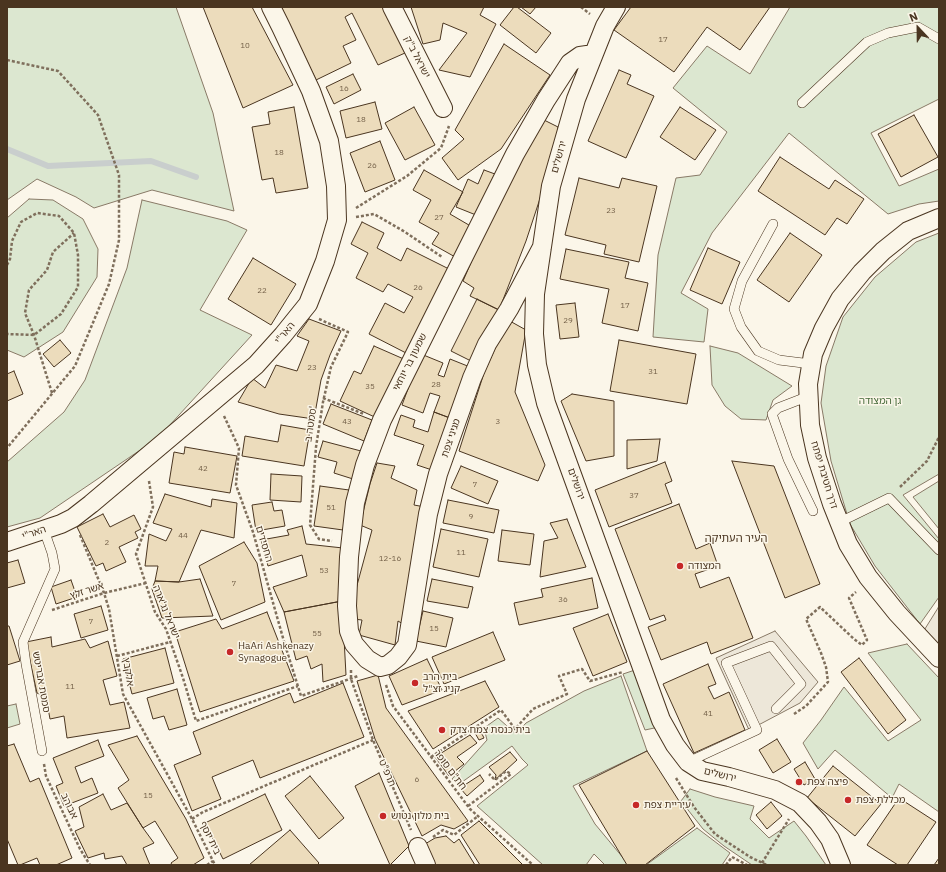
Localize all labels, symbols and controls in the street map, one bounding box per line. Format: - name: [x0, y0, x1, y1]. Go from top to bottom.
- north arrow: [898, 8, 938, 48]
- text: N: [907, 9, 920, 25]
- street label: ישראל ב"ק: [401, 34, 433, 80]
- house number: 17: [658, 35, 668, 45]
- house number: 10: [240, 41, 250, 51]
- house number: 16: [339, 84, 349, 94]
- house number: 18: [356, 115, 366, 125]
- street label: ירושלים: [549, 139, 569, 175]
- house number: 18: [274, 148, 284, 158]
- house number: 26: [367, 161, 377, 171]
- house number: 23: [606, 206, 616, 216]
- house number: 27: [434, 213, 444, 223]
- house number: 26: [413, 283, 423, 293]
- house number: 22: [257, 286, 267, 296]
- house number: 17: [620, 301, 630, 311]
- house number: 29: [563, 316, 573, 326]
- street label: האר"י: [272, 320, 298, 346]
- street label: שמעון בר יוחאי: [390, 331, 430, 393]
- house number: 23: [307, 363, 317, 373]
- house number: 31: [648, 367, 658, 377]
- house number: 28: [431, 380, 441, 390]
- house number: 35: [365, 382, 375, 392]
- park label: גן המצודה: [859, 395, 901, 407]
- street label: סמטה ב': [303, 405, 319, 443]
- house number: 43: [342, 417, 352, 427]
- street label: מגיני צפת: [439, 417, 463, 459]
- house number: 3: [496, 417, 500, 427]
- street label: דרך חטיבת יפתח: [808, 440, 840, 510]
- house number: 42: [198, 464, 208, 474]
- street label: ירושלים: [565, 466, 587, 502]
- house number: 7: [473, 480, 477, 490]
- house number: 37: [629, 491, 639, 501]
- house number: 51: [326, 503, 336, 513]
- house number: 9: [469, 512, 473, 522]
- street label: האר"י: [20, 523, 48, 543]
- street label: החסידים: [253, 524, 275, 564]
- house number: 44: [178, 531, 188, 541]
- district label: העיר העתיקה: [705, 532, 767, 546]
- house number: 2: [105, 538, 109, 548]
- house number: 11: [456, 548, 466, 558]
- house number: 12-16: [379, 554, 401, 564]
- place label: המצודה: [688, 560, 721, 572]
- marker: המצודה: [675, 561, 685, 571]
- house number: 53: [319, 566, 329, 576]
- house number: 7: [232, 579, 236, 589]
- street label: אשר זלץ: [69, 580, 105, 602]
- street label: ישראל נג'ארה: [150, 583, 182, 641]
- house number: 36: [558, 595, 568, 605]
- house number: 7: [89, 617, 93, 627]
- house number: 15: [429, 624, 439, 634]
- house number: 55: [312, 629, 322, 639]
- place label: HaAri Ashkenazy Synagogue: [238, 640, 314, 664]
- marker: HaAri Ashkenazy Synagogue: [225, 647, 235, 657]
- street label: סמטת אבריטש: [30, 650, 52, 714]
- street label: אלקבץ: [120, 657, 136, 687]
- place label: בית הרב קניג זצ"ל: [423, 671, 460, 694]
- marker: בית הרב קניג זצ"ל: [410, 678, 420, 688]
- house number: 11: [65, 682, 75, 692]
- house number: 41: [703, 709, 713, 719]
- place label: בית כנסת צמח צדק: [450, 724, 530, 736]
- marker: בית כנסת צמח צדק: [437, 725, 447, 735]
- street label: חת"ם סופר: [431, 747, 469, 793]
- street label: תרפ"ט: [376, 758, 398, 788]
- street label: ירושלים: [703, 765, 737, 785]
- house number: 6: [415, 775, 419, 785]
- place label: פיצה צפת: [807, 776, 848, 788]
- marker: פיצה צפת: [794, 777, 804, 787]
- street label: אבוהב: [58, 791, 80, 821]
- house number: 15: [143, 791, 153, 801]
- place label: מכללת צפת: [856, 794, 905, 806]
- marker: מכללת צפת: [843, 795, 853, 805]
- place label: עיריית צפת: [644, 799, 691, 811]
- marker: עיריית צפת: [631, 800, 641, 810]
- place label: בית מלון נטוש: [391, 810, 449, 822]
- marker: בית מלון נטוש: [378, 811, 388, 821]
- street label: בית יוסף: [197, 819, 223, 857]

